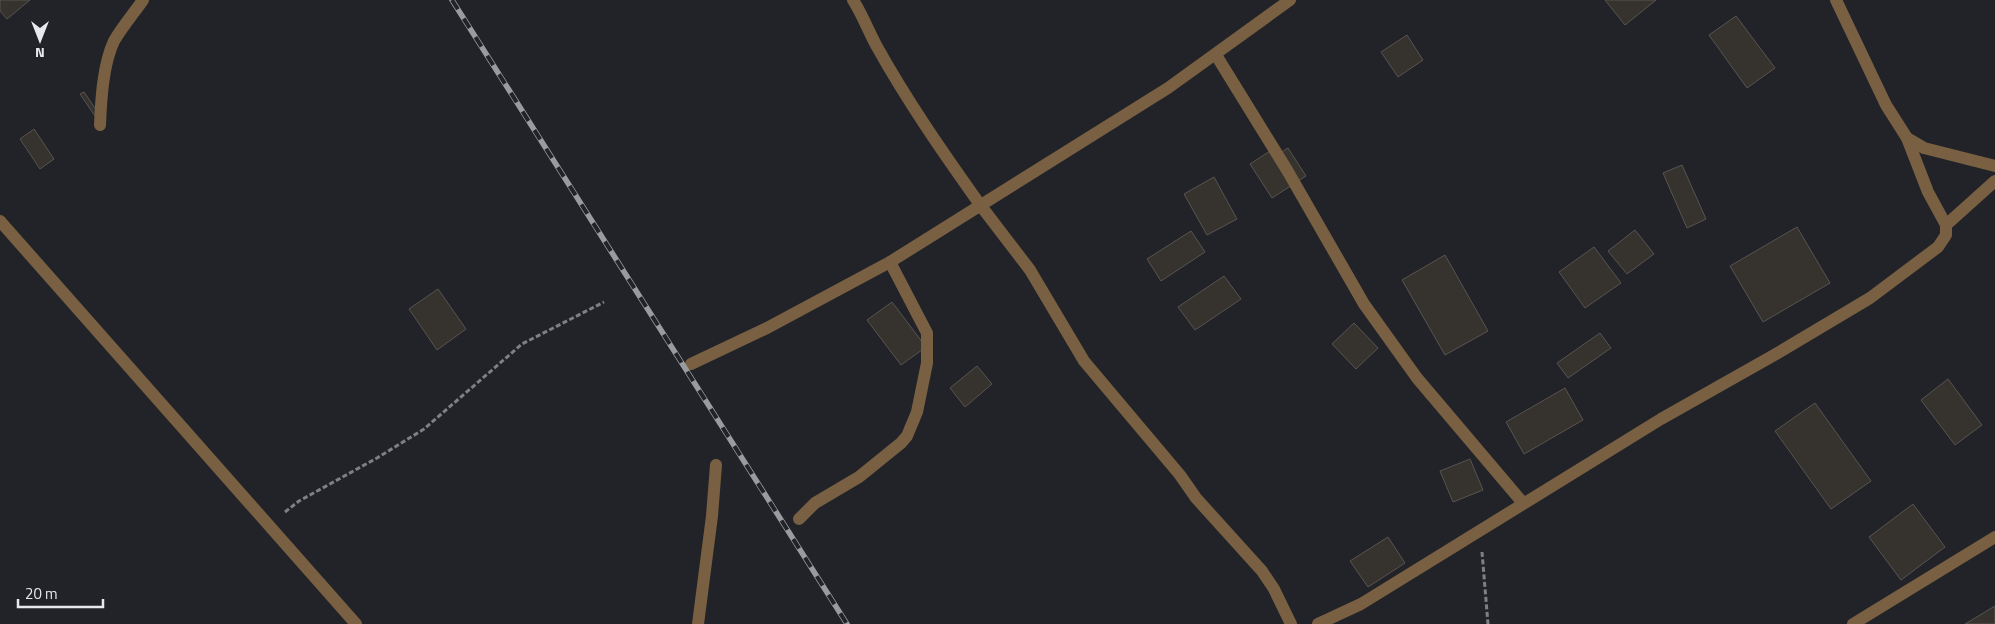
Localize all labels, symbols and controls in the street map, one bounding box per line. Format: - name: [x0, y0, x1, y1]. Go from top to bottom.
- north arrow: [15, 15, 65, 65]
- text: N: [35, 43, 45, 64]
- scale bar: [18, 576, 102, 608]
- text: 20 m: [25, 582, 58, 605]

